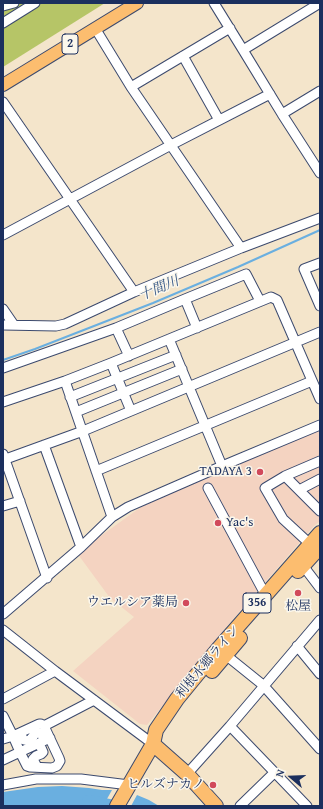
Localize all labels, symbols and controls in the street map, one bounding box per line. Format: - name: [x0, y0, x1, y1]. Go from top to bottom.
- road number: 2: [62, 34, 78, 54]
- water label: 十間川: [136, 273, 182, 305]
- place label: TADAYA 3: [200, 464, 252, 480]
- marker: TADAYA 3: [255, 467, 265, 477]
- place label: Yac's: [226, 515, 253, 531]
- marker: Yac's: [213, 518, 223, 528]
- marker: 松屋: [293, 588, 303, 598]
- road number: 356: [243, 593, 271, 613]
- place label: ウエルシア薬局: [87, 595, 178, 611]
- marker: ウエルシア薬局: [181, 598, 191, 608]
- place label: 松屋: [285, 599, 311, 615]
- street label: 利根水郷ライン: [173, 622, 243, 702]
- north arrow: [271, 757, 311, 797]
- text: N: [271, 767, 288, 779]
- place label: ヒルズナカノ: [127, 777, 205, 793]
- marker: ヒルズナカノ: [208, 780, 218, 790]

